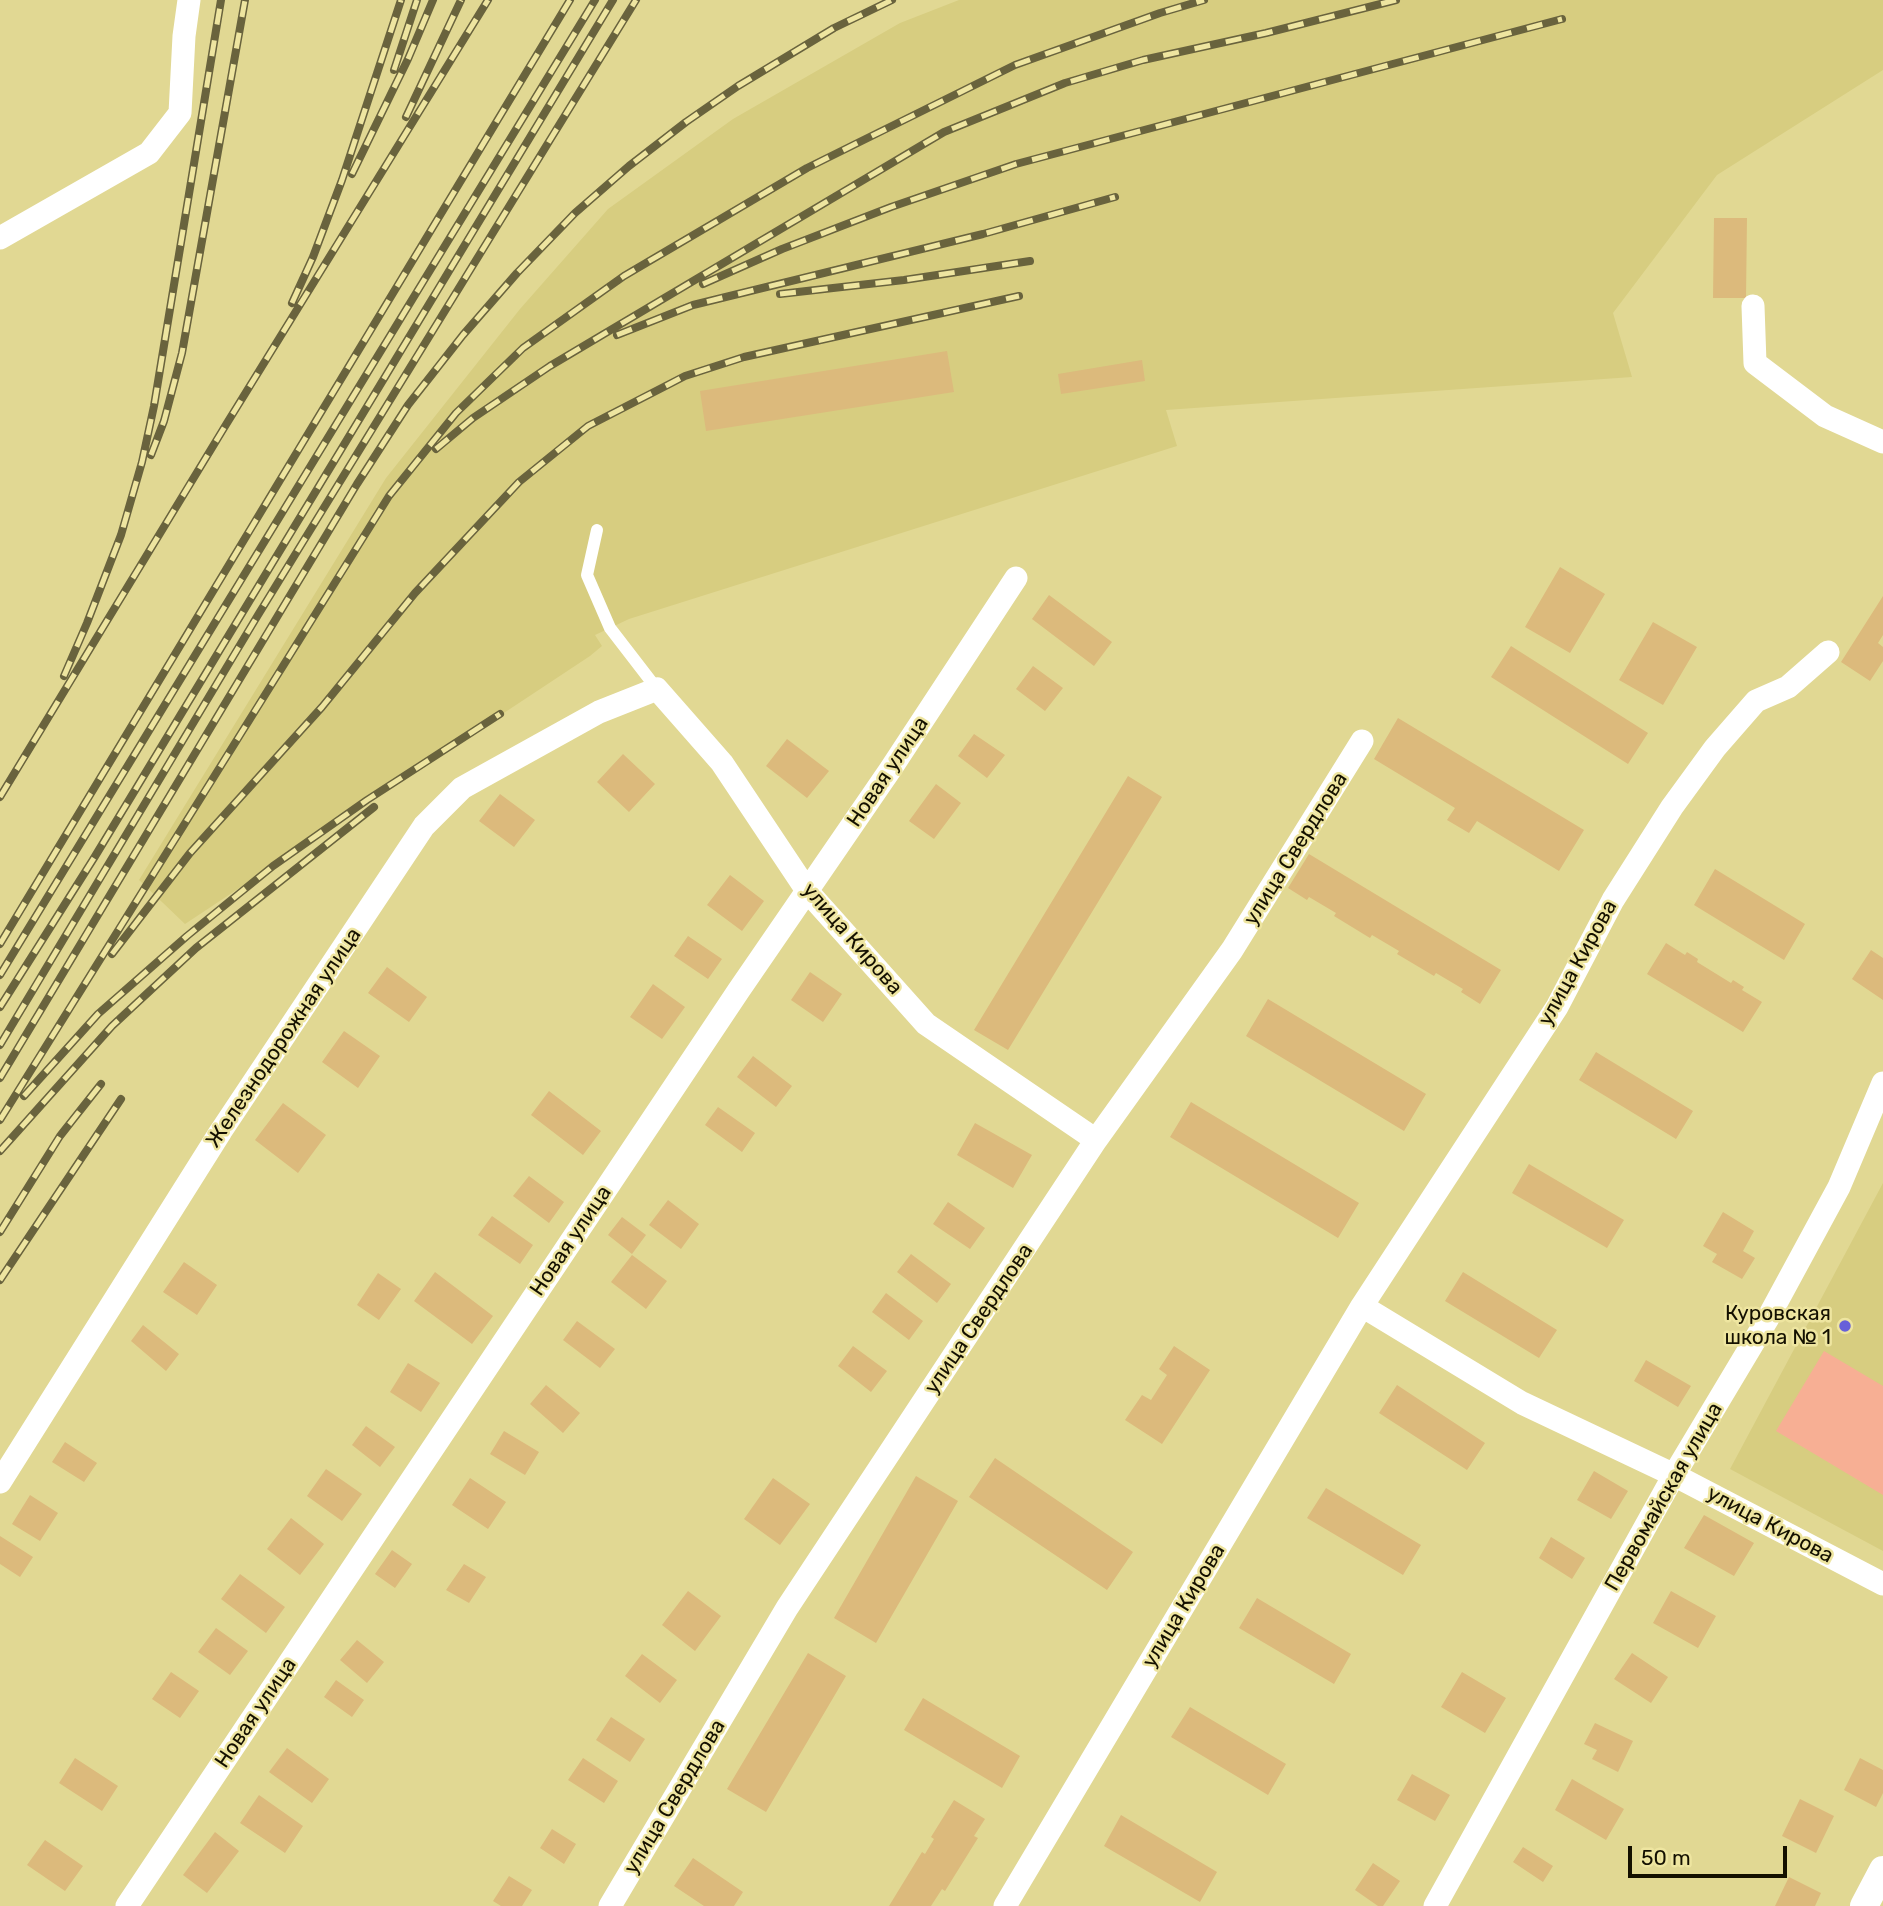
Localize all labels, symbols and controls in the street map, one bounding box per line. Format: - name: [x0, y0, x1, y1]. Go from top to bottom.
- street label: Новая улица: [842, 712, 934, 832]
- street label: улица Свердлова: [1239, 768, 1353, 930]
- street label: улица Кирова: [797, 878, 907, 1000]
- street label: улица Кирова: [1533, 896, 1623, 1030]
- street label: Железнодорожная улица: [201, 923, 367, 1153]
- street label: Новая улица: [525, 1181, 617, 1301]
- street label: улица Свердлова: [919, 1239, 1039, 1399]
- place label: Куровская школа № 1: [1725, 1301, 1831, 1351]
- marker: Куровская школа № 1: [1837, 1318, 1853, 1334]
- street label: Первомайская улица: [1600, 1398, 1728, 1596]
- street label: улица Кирова: [1702, 1481, 1838, 1569]
- street label: улица Кирова: [1137, 1540, 1231, 1672]
- street label: Новая улица: [210, 1653, 302, 1773]
- street label: улица Свердлова: [619, 1715, 731, 1879]
- scale bar: [1631, 1832, 1790, 1876]
- text: 50 m: [1641, 1845, 1691, 1870]

